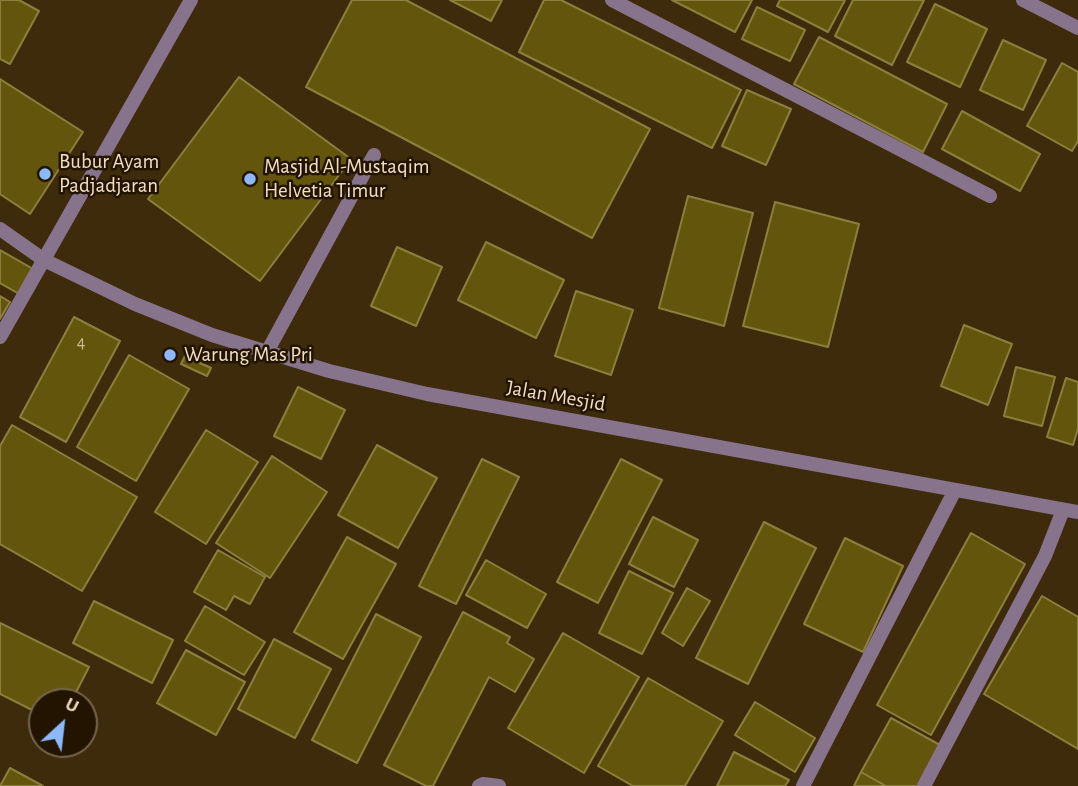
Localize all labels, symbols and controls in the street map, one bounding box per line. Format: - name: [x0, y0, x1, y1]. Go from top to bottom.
- place label: Bubur Ayam Padjadjaran: [59, 149, 159, 199]
- place label: Masjid Al-Mustaqim Helvetia Timur: [264, 154, 430, 204]
- marker: Bubur Ayam Padjadjaran: [37, 166, 53, 182]
- marker: Masjid Al-Mustaqim Helvetia Timur: [242, 171, 258, 187]
- house number: 4: [77, 332, 85, 354]
- place label: Warung Mas Pri: [184, 342, 313, 368]
- marker: Warung Mas Pri: [162, 347, 178, 363]
- street label: Jalan Mesjid: [505, 375, 607, 417]
- north arrow: [28, 688, 98, 758]
- text: U: [62, 694, 82, 717]

